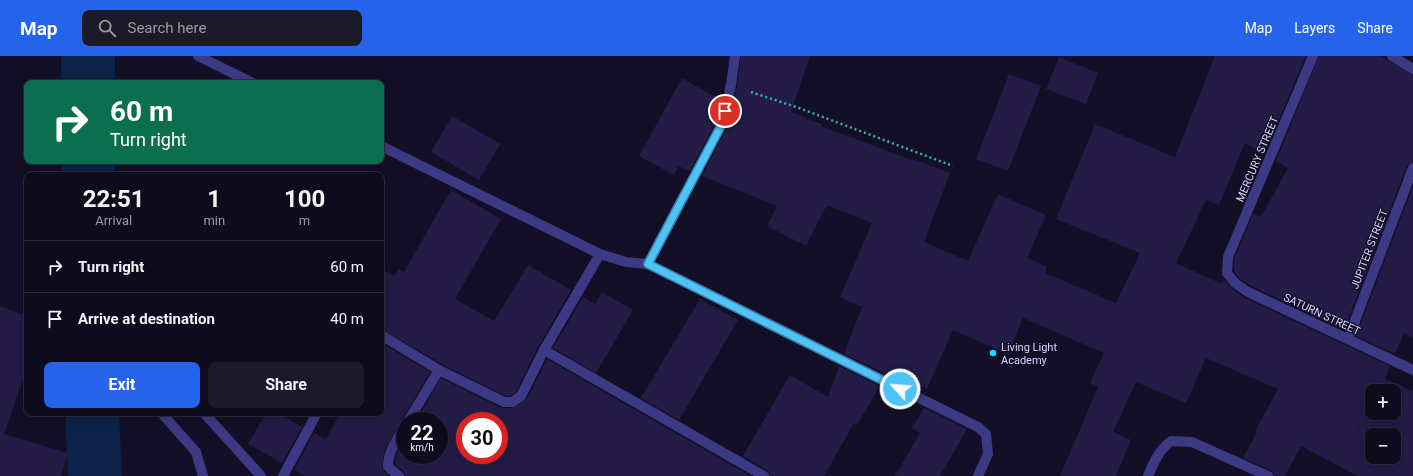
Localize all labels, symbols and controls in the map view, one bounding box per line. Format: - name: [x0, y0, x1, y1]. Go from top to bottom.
- search box: [82, 10, 362, 46]
- text: Map: [20, 17, 58, 40]
- icon: search: [96, 17, 118, 39]
- text: Search here: [128, 19, 206, 37]
- text: Map: [1245, 20, 1272, 36]
- text: Layers: [1294, 20, 1335, 36]
- text: Share: [1357, 20, 1393, 36]
- pin: [708, 94, 742, 128]
- text: 60 m: [110, 95, 173, 128]
- icon: right: [44, 96, 96, 148]
- icon: arrive: [714, 100, 736, 122]
- street label: MERCURY STREET: [1234, 114, 1282, 204]
- text: Turn right: [110, 129, 187, 150]
- text: 22:51: [83, 185, 145, 213]
- text: 1: [207, 185, 221, 213]
- text: 100: [284, 185, 325, 213]
- street label: JUPITER STREET: [1348, 207, 1391, 291]
- text: Arrival: [95, 213, 132, 228]
- text: min: [203, 213, 225, 228]
- text: m: [299, 213, 310, 228]
- icon: right: [44, 256, 66, 278]
- text: Turn right: [78, 258, 144, 276]
- text: 60 m: [330, 258, 364, 276]
- street label: SATURN STREET: [1281, 291, 1363, 338]
- icon: arrive: [44, 308, 66, 330]
- text: Arrive at destination: [78, 310, 215, 328]
- text: 40 m: [330, 310, 364, 328]
- place label: Living Light Academy: [1001, 341, 1057, 367]
- marker: Living Light Academy: [988, 348, 998, 358]
- button: Exit: [44, 362, 200, 408]
- button: Share: [208, 362, 364, 408]
- position arrow: [879, 368, 921, 410]
- map controls: [1365, 384, 1401, 464]
- button: +: [1365, 384, 1401, 420]
- speed limit sign: 30: [456, 412, 508, 464]
- text: 22: [411, 421, 433, 445]
- button: −: [1365, 428, 1401, 464]
- text: km/h: [410, 442, 434, 453]

